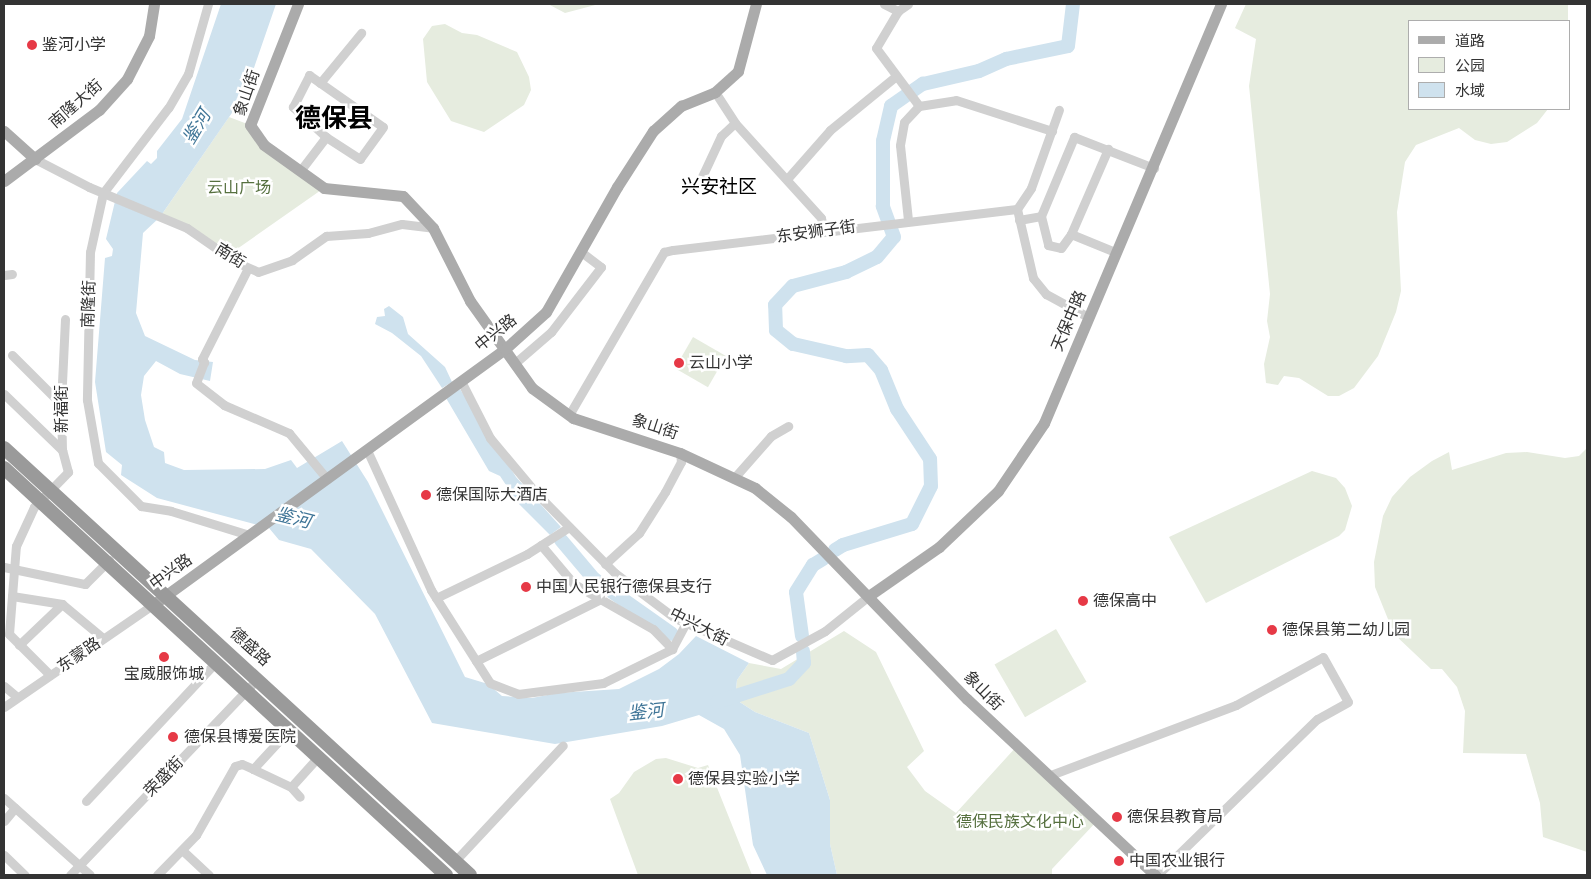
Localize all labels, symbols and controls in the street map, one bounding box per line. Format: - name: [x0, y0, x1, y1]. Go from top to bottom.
- legend: [1408, 20, 1571, 110]
- text: 道路: [1455, 32, 1485, 50]
- place label: 鉴河小学: [42, 35, 106, 55]
- marker: 鉴河小学: [26, 39, 38, 51]
- text: 公园: [1455, 57, 1485, 75]
- street label: 象山街: [230, 67, 264, 119]
- street label: 南隆大街: [46, 76, 106, 132]
- text: 水域: [1455, 82, 1485, 100]
- district label: 德保县: [295, 103, 373, 135]
- water label: 鉴河: [178, 106, 216, 148]
- district label: 兴安社区: [681, 177, 757, 199]
- park label: 云山广场: [207, 178, 271, 198]
- street label: 东安狮子街: [775, 217, 857, 247]
- street label: 南街: [211, 239, 249, 273]
- street label: 南隆街: [79, 280, 99, 328]
- street label: 天保中路: [1048, 288, 1090, 354]
- street label: 中兴路: [471, 310, 521, 356]
- place label: 云山小学: [689, 353, 753, 373]
- marker: 云山小学: [673, 357, 685, 369]
- street label: 新福街: [52, 385, 72, 433]
- street label: 象山街: [629, 410, 681, 444]
- place label: 德保国际大酒店: [436, 485, 548, 505]
- marker: 德保国际大酒店: [420, 489, 432, 501]
- water label: 鉴河: [273, 503, 313, 533]
- street label: 中兴路: [146, 550, 196, 594]
- place label: 中国人民银行德保县支行: [536, 577, 712, 597]
- marker: 中国人民银行德保县支行: [520, 581, 532, 593]
- place label: 德保高中: [1093, 591, 1157, 611]
- marker: 德保高中: [1077, 595, 1089, 607]
- street label: 中兴大街: [666, 604, 732, 650]
- place label: 德保县第二幼儿园: [1282, 620, 1410, 640]
- street label: 德盛路: [226, 624, 274, 670]
- marker: 德保县第二幼儿园: [1266, 624, 1278, 636]
- street label: 东蒙路: [54, 634, 104, 676]
- marker: 宝威服饰城: [158, 651, 170, 663]
- place label: 宝威服饰城: [124, 664, 204, 684]
- street label: 象山街: [959, 667, 1007, 715]
- water label: 鉴河: [627, 699, 665, 725]
- place label: 德保县博爱医院: [184, 727, 296, 747]
- marker: 德保县博爱医院: [166, 730, 180, 744]
- street label: 荣盛街: [140, 753, 188, 801]
- place label: 德保县实验小学: [688, 769, 800, 789]
- marker: 德保县实验小学: [672, 773, 684, 785]
- place label: 德保县教育局: [1127, 807, 1223, 827]
- marker: 德保县教育局: [1111, 811, 1123, 823]
- park label: 德保民族文化中心: [956, 812, 1084, 832]
- place label: 中国农业银行: [1129, 851, 1225, 871]
- marker: 中国农业银行: [1113, 855, 1125, 867]

